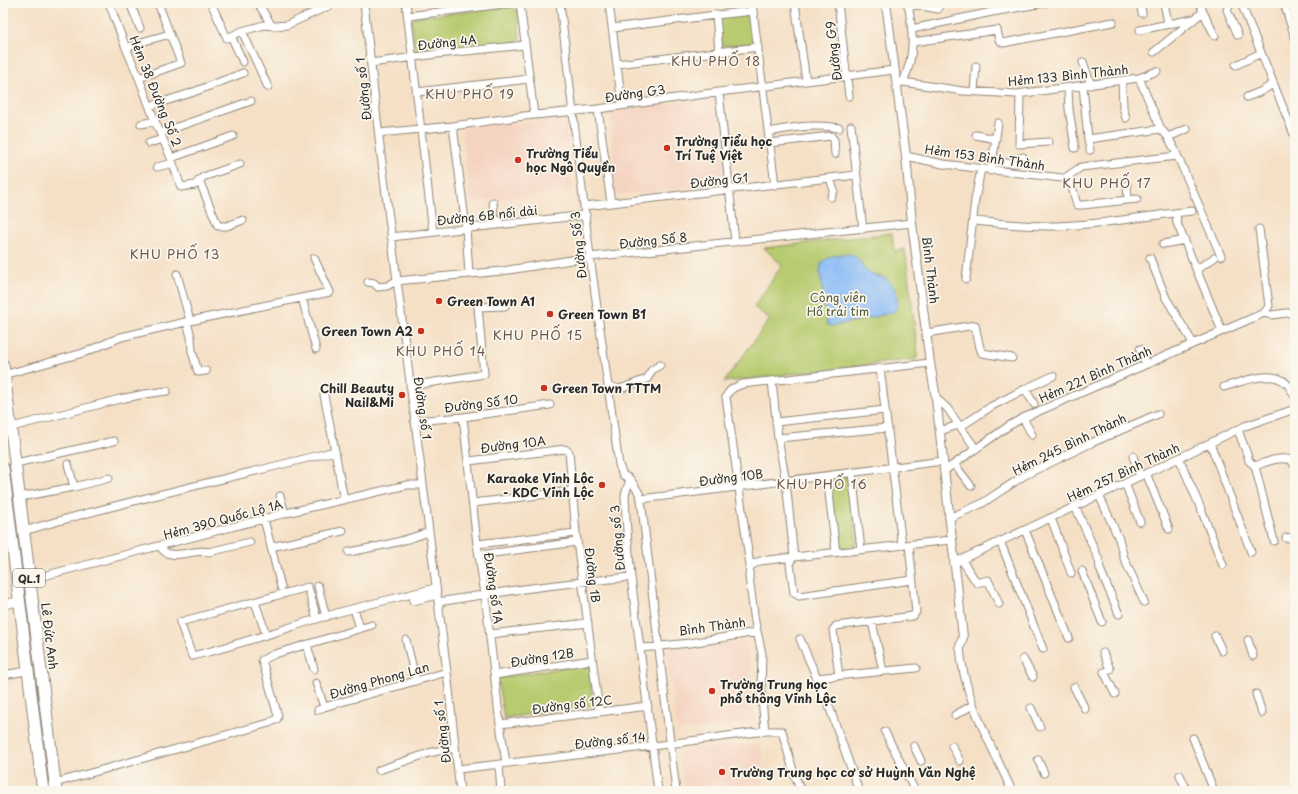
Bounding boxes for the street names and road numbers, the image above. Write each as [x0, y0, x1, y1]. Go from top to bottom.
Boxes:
street label: Đường G9 [820, 20, 846, 82]
street label: Đường 4A [417, 30, 478, 54]
street label: Hẻm 38 Đường Số 2 [126, 33, 186, 149]
street label: Đường số 1 [351, 57, 375, 121]
street label: Hẻm 133 Bình Thành [1007, 60, 1129, 90]
street label: Đường G3 [604, 80, 667, 106]
street label: Hẻm 153 Bình Thành [924, 140, 1046, 174]
street label: Đường G1 [689, 168, 749, 192]
street label: Đường 6B nối dài [436, 201, 538, 229]
street label: Đường Số 3 [566, 210, 590, 280]
street label: Đường Số 8 [618, 227, 688, 253]
street label: Bình Thành [918, 235, 944, 305]
street label: Hẻm 221 Bình Thành [1036, 341, 1154, 407]
street label: Đường số 1 [410, 375, 436, 441]
street label: Đường Số 10 [443, 390, 519, 416]
street label: Hẻm 245 Bình Thành [1009, 409, 1129, 479]
street label: Đường 10A [479, 431, 547, 457]
street label: Hẻm 257 Bình Thành [1064, 438, 1182, 506]
street label: Đường 10B [698, 464, 764, 490]
street label: Hẻm 390 Quốc Lộ 1A [161, 494, 285, 544]
street label: Đường số 3 [605, 504, 629, 572]
street label: Đường 1B [581, 546, 605, 604]
street label: Đường số 1A [480, 551, 508, 625]
road number: QL.1 [13, 569, 45, 587]
street label: Lê Đức Anh [37, 602, 63, 670]
street label: Bình Thành [677, 612, 747, 640]
street label: Đường 12B [509, 643, 575, 671]
street label: Đường Phong Lan [327, 657, 431, 703]
street label: Đường số 12C [531, 690, 613, 718]
street label: Đường số 1 [429, 699, 455, 765]
street label: Đường số 14 [574, 727, 647, 753]

